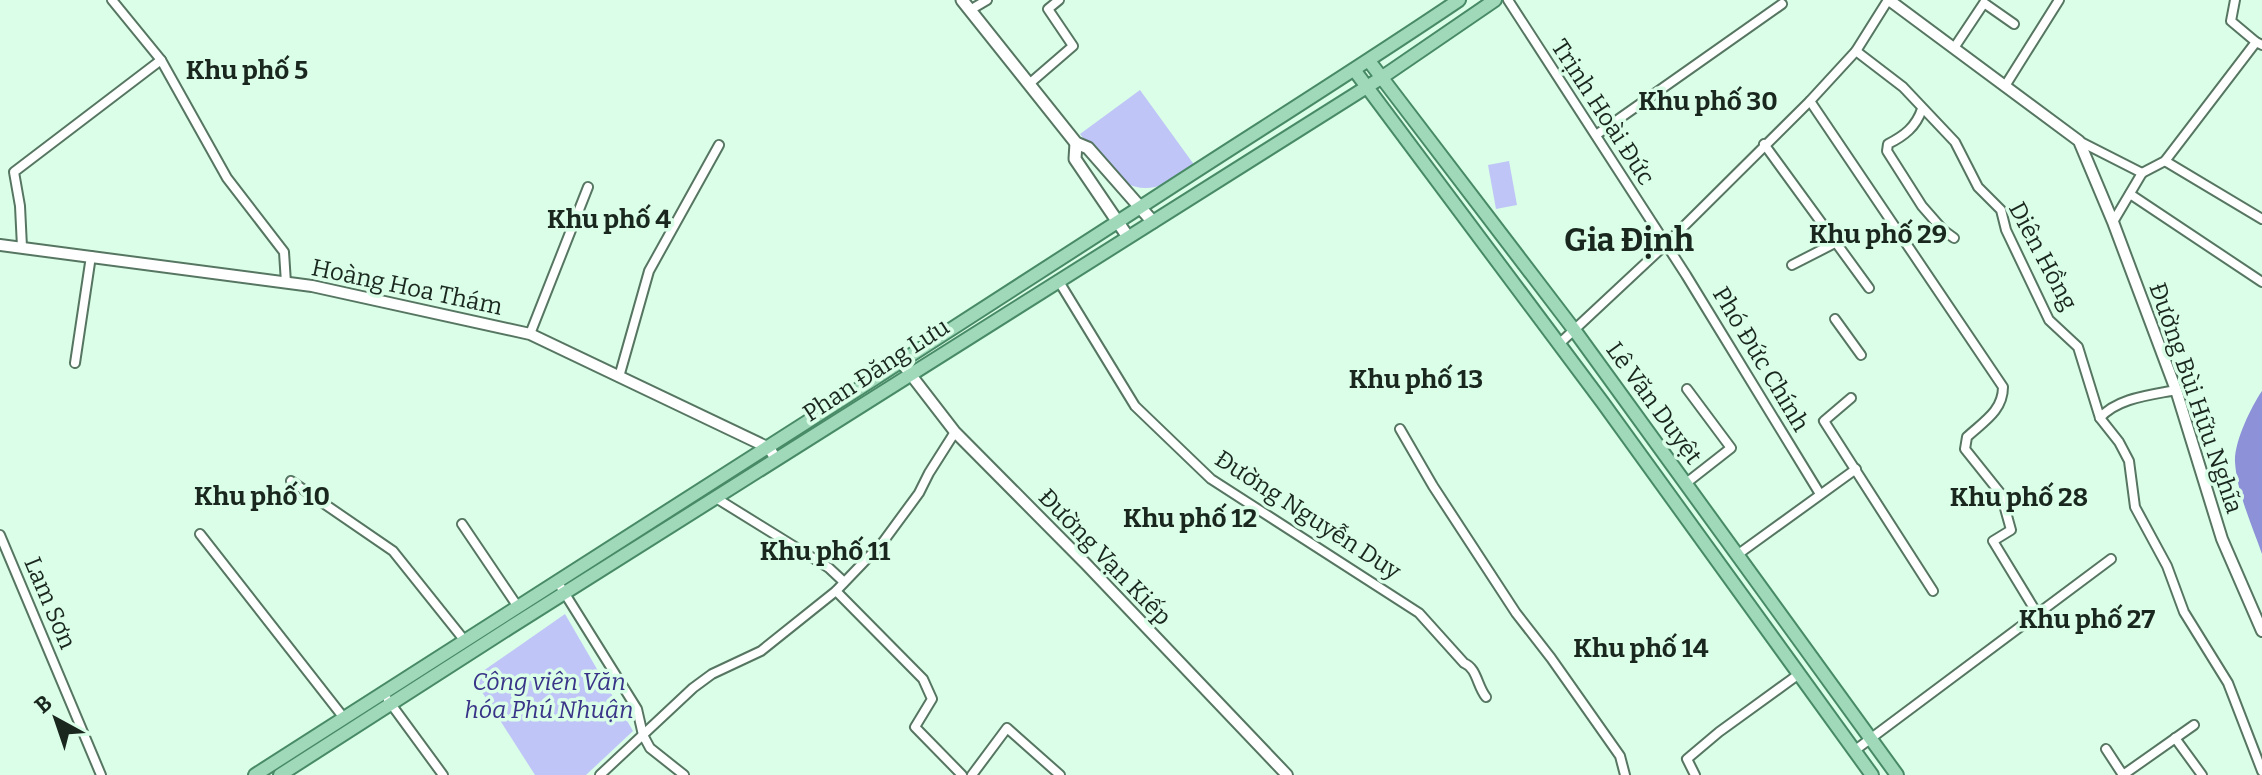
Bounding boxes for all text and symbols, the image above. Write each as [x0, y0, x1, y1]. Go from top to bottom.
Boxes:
street label: Trịnh Hoài Đức [1546, 34, 1660, 190]
district label: Khu phố 5 [186, 55, 308, 86]
district label: Khu phố 30 [1638, 86, 1778, 117]
street label: Diên Hồng [2003, 197, 2083, 315]
district label: Khu phố 4 [547, 204, 671, 235]
district label: Khu phố 29 [1809, 219, 1947, 250]
district label: Gia Định [1564, 221, 1694, 259]
street label: Hoàng Hoa Thám [309, 253, 505, 321]
street label: Đường Bùi Hữu Nghĩa [2143, 279, 2249, 517]
street label: Phó Đức Chính [1707, 282, 1815, 436]
street label: Phan Đăng Lưu [798, 312, 954, 428]
street label: Lê Văn Duyệt [1600, 336, 1708, 470]
district label: Khu phố 13 [1349, 364, 1483, 395]
street label: Đường Nguyễn Duy [1210, 445, 1406, 586]
district label: Khu phố 10 [194, 481, 330, 512]
district label: Khu phố 28 [1950, 482, 2088, 513]
street label: Đường Vạn Kiếp [1033, 483, 1177, 631]
district label: Khu phố 12 [1123, 503, 1257, 534]
district label: Khu phố 11 [760, 536, 891, 567]
street label: Lam Sơn [18, 553, 82, 653]
district label: Khu phố 27 [2019, 604, 2155, 635]
district label: Khu phố 14 [1573, 633, 1709, 664]
park label: Công viên Văn hóa Phú Nhuận [464, 668, 634, 724]
north arrow [16, 679, 96, 759]
text: B [29, 689, 58, 719]

